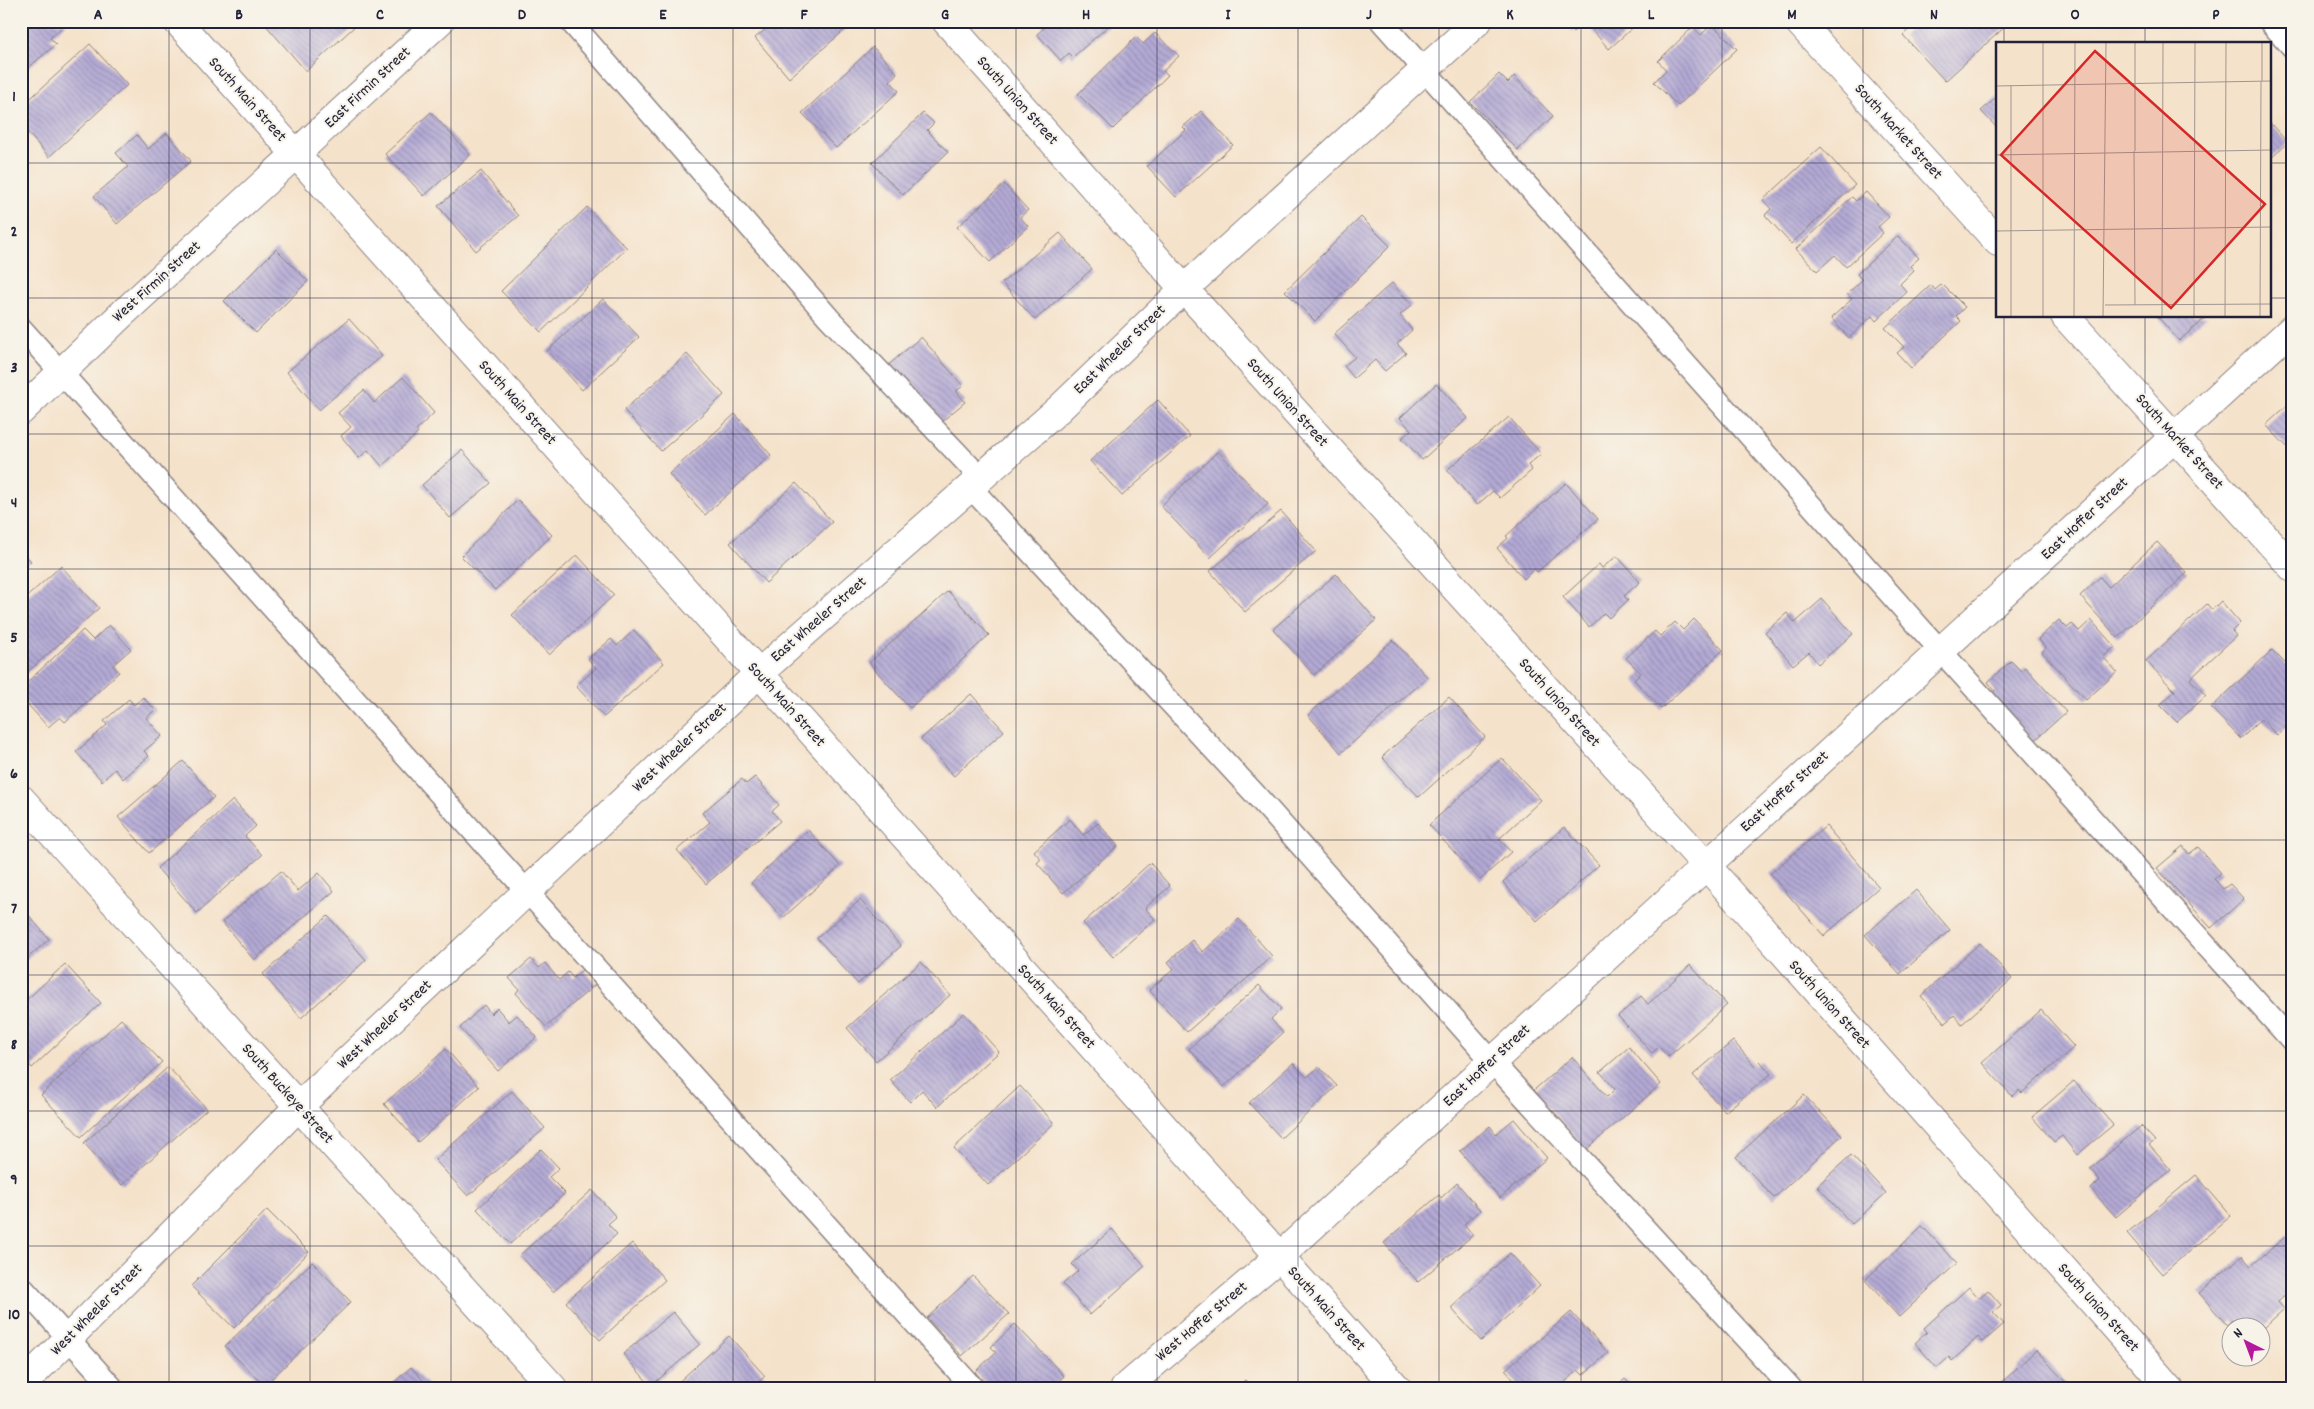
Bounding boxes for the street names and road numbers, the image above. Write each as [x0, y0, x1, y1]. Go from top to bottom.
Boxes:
street label: East Firmin Street [320, 42, 416, 134]
street label: South Union Street [971, 51, 1063, 151]
street label: South Main Street [202, 52, 292, 148]
street label: South Market Street [1848, 79, 1948, 185]
street label: West Firmin Street [108, 236, 207, 328]
street label: East Wheeler Street [1068, 300, 1172, 400]
street label: South Union Street [1241, 353, 1333, 453]
street label: South Main Street [472, 355, 562, 451]
street label: South Market Street [2129, 389, 2229, 495]
street label: East Hoffer Street [2036, 472, 2134, 566]
street label: East Wheeler Street [766, 572, 872, 668]
street label: South Union Street [1513, 653, 1605, 753]
street label: South Main Street [741, 657, 831, 753]
street label: West Wheeler Street [627, 698, 733, 798]
street label: East Hoffer Street [1735, 746, 1835, 838]
street label: South Union Street [1783, 955, 1875, 1055]
street label: South Main Street [1011, 959, 1101, 1055]
street label: West Wheeler Street [332, 975, 438, 1075]
street label: East Hoffer Street [1438, 1019, 1536, 1113]
street label: South Buckeye Street [235, 1039, 339, 1150]
street label: South Union Street [2052, 1258, 2144, 1358]
street label: West Wheeler Street [46, 1259, 148, 1361]
street label: South Main Street [1281, 1261, 1371, 1357]
street label: West Hoffer Street [1151, 1276, 1253, 1368]

